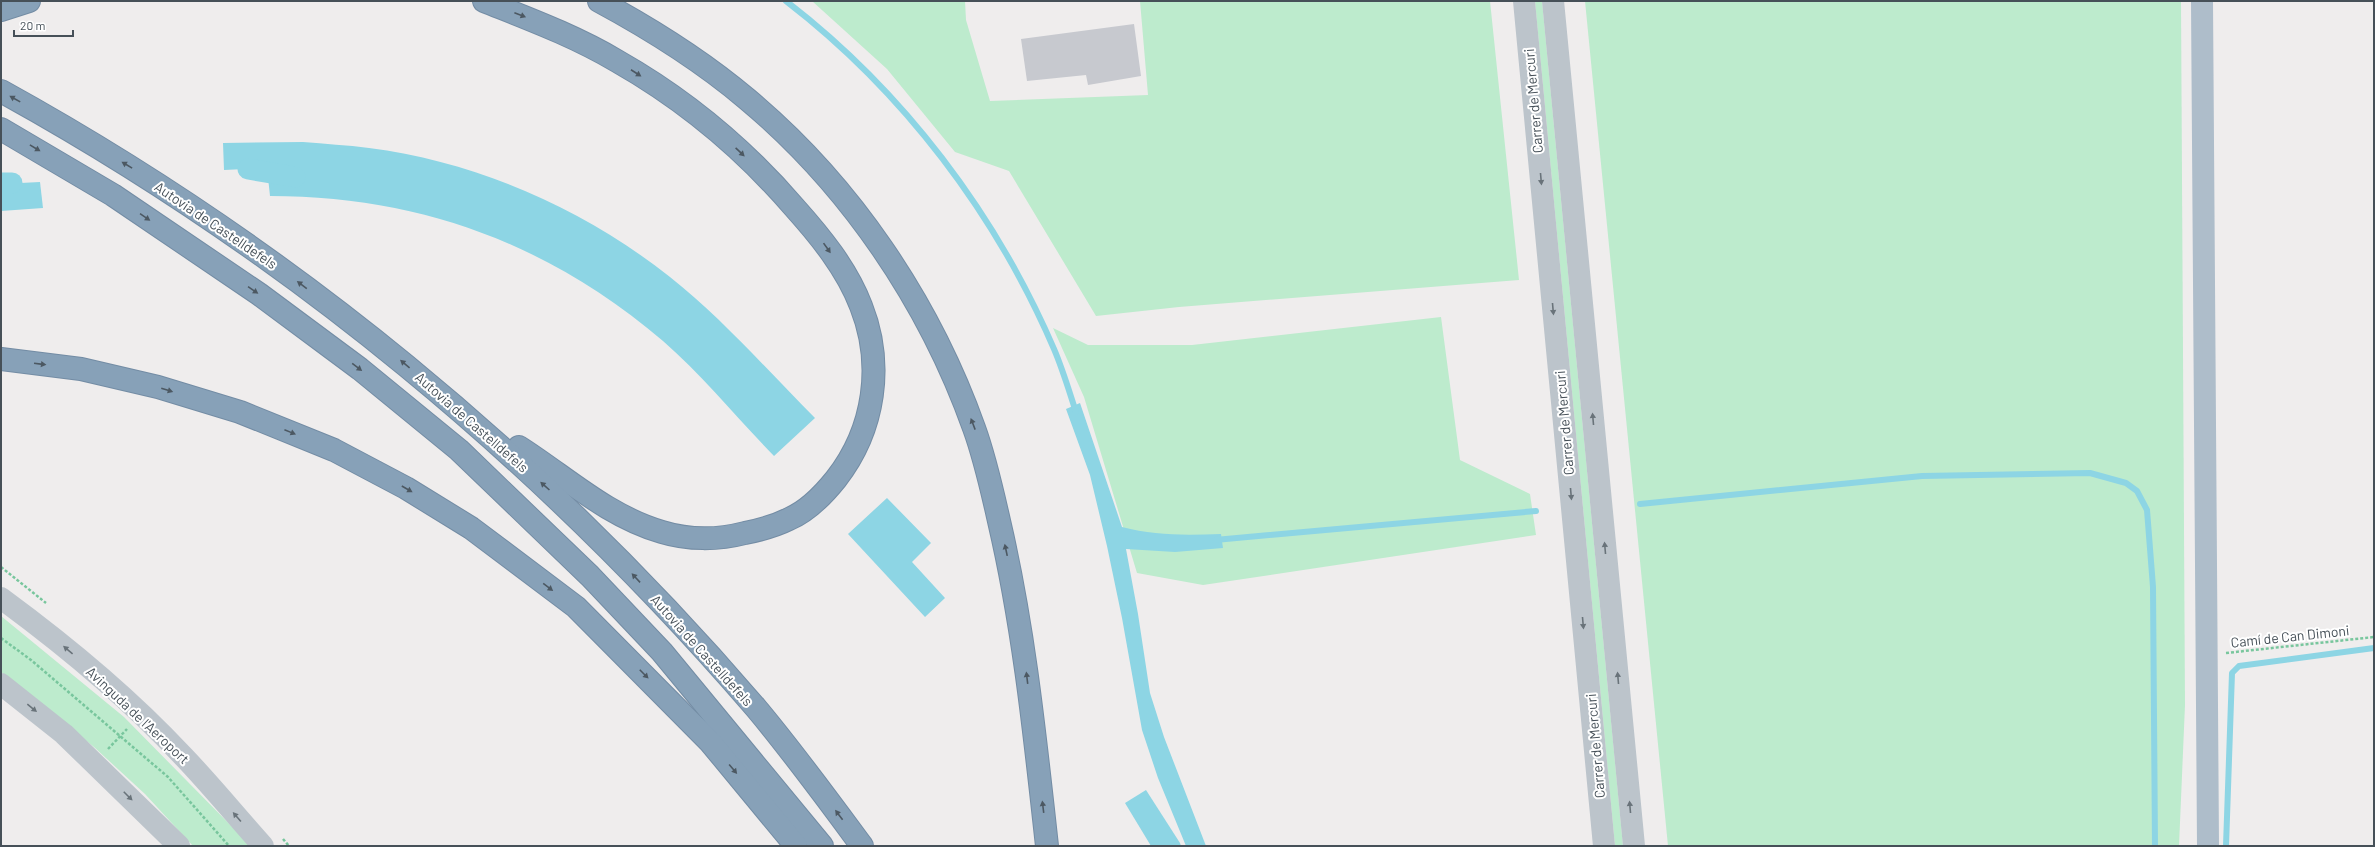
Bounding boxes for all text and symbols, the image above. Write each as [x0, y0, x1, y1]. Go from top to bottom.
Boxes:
scale bar [14, 12, 73, 38]
one-way arrow [515, 13, 527, 19]
text: 20 m [20, 18, 46, 32]
street label: Carrer de Mercuri [1520, 48, 1546, 154]
one-way arrow [631, 69, 642, 77]
one-way arrow [9, 95, 21, 102]
one-way arrow [29, 144, 41, 151]
one-way arrow [735, 147, 744, 156]
one-way arrow [122, 161, 132, 169]
one-way arrow [1537, 173, 1544, 185]
street label: Autovia de Castelldefels [151, 178, 281, 272]
one-way arrow [140, 213, 150, 221]
one-way arrow [823, 242, 831, 253]
one-way arrow [297, 281, 308, 289]
one-way arrow [248, 286, 258, 294]
one-way arrow [1550, 303, 1557, 315]
one-way arrow [400, 360, 411, 369]
one-way arrow [34, 361, 46, 367]
one-way arrow [352, 363, 363, 371]
street label: Autovia de Castelldefels [412, 368, 532, 476]
street label: Carrer de Mercuri [1551, 370, 1577, 476]
one-way arrow [161, 387, 173, 393]
one-way arrow [1590, 413, 1596, 425]
one-way arrow [969, 418, 975, 430]
one-way arrow [284, 430, 296, 436]
one-way arrow [540, 481, 550, 490]
one-way arrow [401, 485, 413, 492]
one-way arrow [1568, 488, 1574, 500]
one-way arrow [1602, 542, 1609, 554]
one-way arrow [1002, 544, 1008, 556]
one-way arrow [632, 573, 641, 583]
one-way arrow [543, 582, 554, 591]
street label: Autovia de Castelldefels [647, 591, 757, 709]
one-way arrow [1580, 617, 1587, 629]
street label: Camí de Can Dimoni [2230, 621, 2350, 651]
one-way arrow [63, 646, 73, 655]
street label: Avinguda de l'Aeroport [83, 663, 193, 767]
one-way arrow [639, 669, 649, 679]
one-way arrow [1024, 672, 1030, 684]
one-way arrow [1614, 672, 1621, 684]
street label: Carrer de Mercuri [1582, 693, 1608, 799]
one-way arrow [26, 704, 37, 713]
one-way arrow [728, 764, 737, 775]
one-way arrow [123, 791, 133, 801]
one-way arrow [1040, 801, 1046, 813]
one-way arrow [1627, 801, 1633, 813]
one-way arrow [835, 809, 843, 820]
one-way arrow [233, 812, 242, 821]

